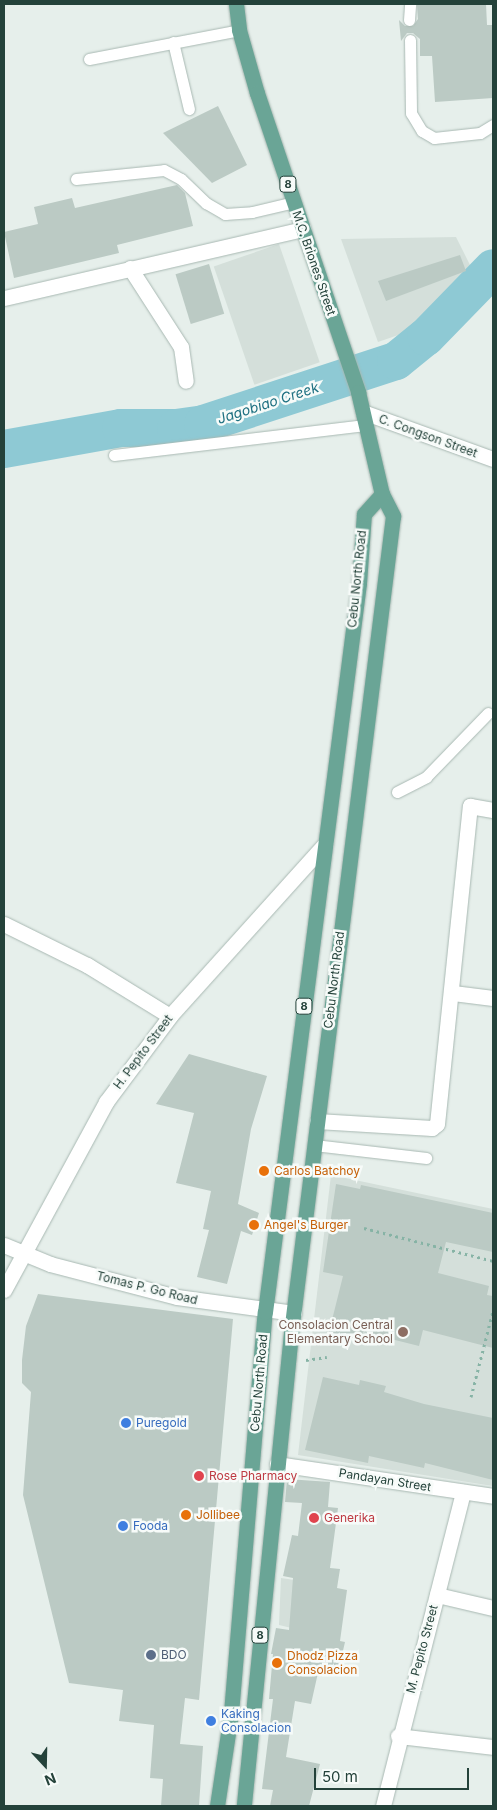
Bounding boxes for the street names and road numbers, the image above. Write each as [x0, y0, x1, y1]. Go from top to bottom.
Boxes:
road number: 8 [279, 175, 297, 192]
street label: M.C. Briones Street [289, 209, 339, 317]
street label: C. Congson Street [377, 411, 479, 461]
street label: Cebu North Road [345, 530, 369, 628]
street label: Cebu North Road [321, 931, 347, 1029]
road number: 8 [295, 998, 313, 1014]
street label: H. Pepito Street [111, 1012, 175, 1092]
street label: Tomas P. Go Road [95, 1268, 199, 1308]
street label: Cebu North Road [248, 1334, 270, 1432]
street label: Pandayan Street [338, 1466, 432, 1494]
street label: M. Pepito Street [403, 1603, 441, 1695]
road number: 8 [251, 1626, 269, 1644]

